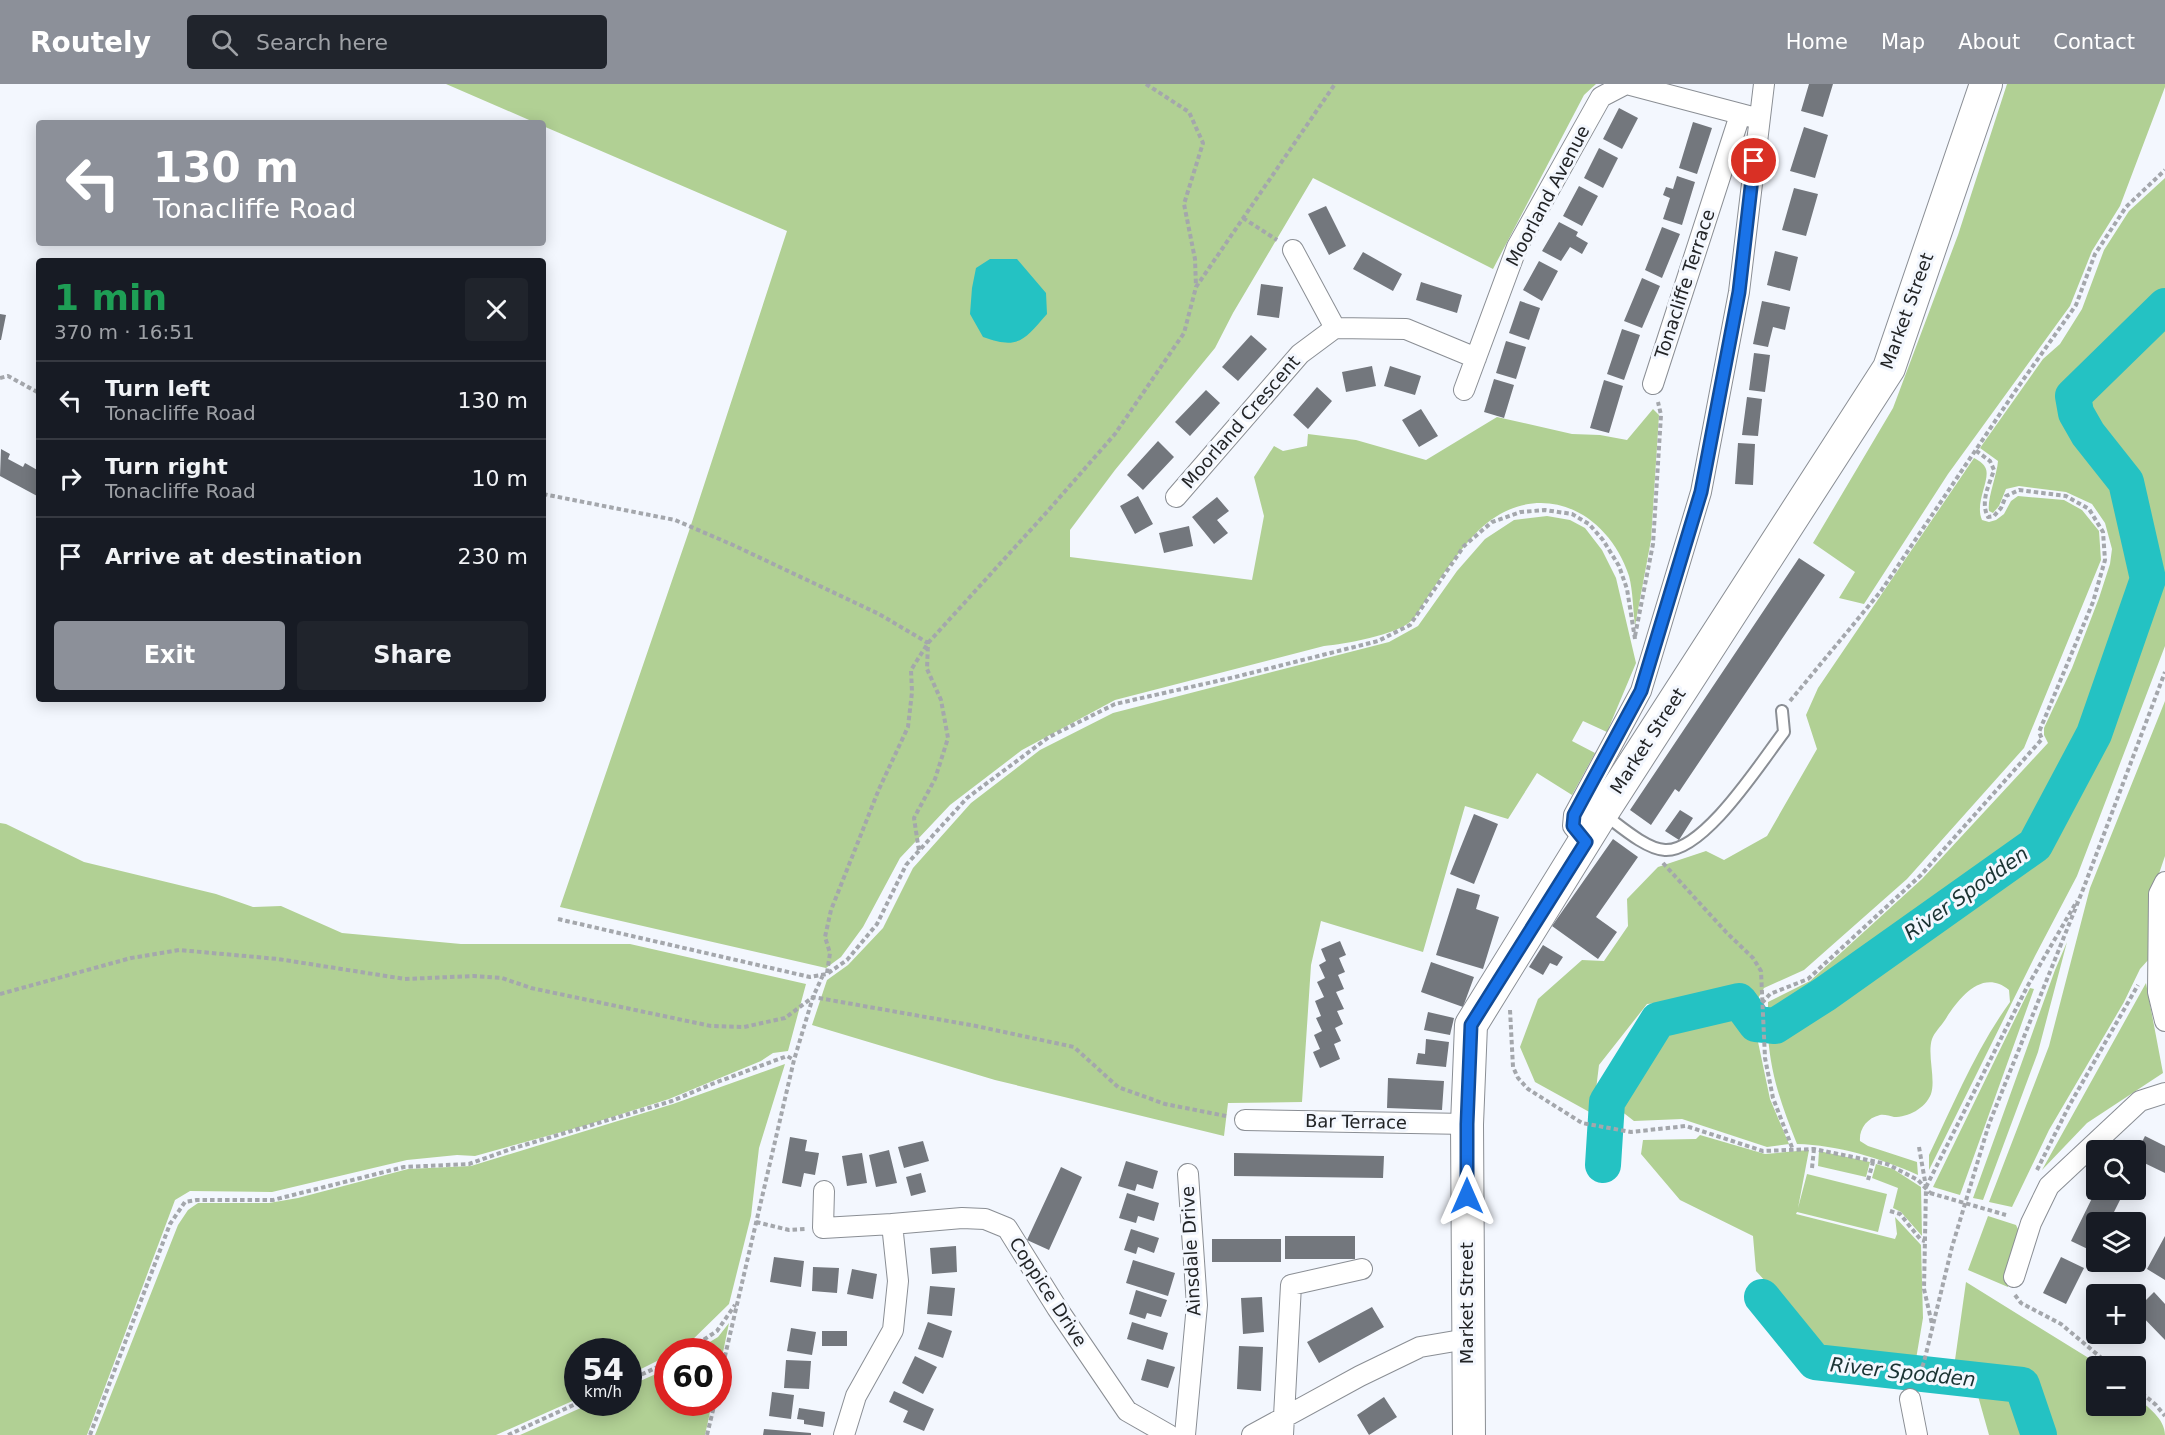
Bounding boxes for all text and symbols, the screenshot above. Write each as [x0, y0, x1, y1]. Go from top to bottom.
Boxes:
search box [187, 15, 607, 69]
text: Routely [30, 26, 151, 59]
icon: search [208, 26, 241, 59]
text: Search here [256, 30, 388, 55]
text: Home [1786, 30, 1848, 54]
text: Map [1881, 30, 1925, 54]
text: About [1958, 30, 2020, 54]
text: Contact [2053, 30, 2135, 54]
street label: Moorland Avenue [1502, 122, 1594, 270]
pin [1728, 135, 1779, 186]
text: 130 m [153, 143, 299, 192]
icon: left [54, 144, 132, 222]
icon: arrive [1737, 144, 1770, 177]
text: Tonacliffe Road [153, 193, 356, 224]
street label: Tonacliffe Terrace [1650, 206, 1719, 362]
street label: Market Street [1876, 250, 1937, 372]
text: 1 min [54, 277, 167, 318]
button: close [465, 278, 528, 341]
text: 370 m · 16:51 [54, 320, 195, 344]
street label: Moorland Crescent [1177, 351, 1304, 492]
text: Turn left [105, 376, 210, 401]
icon: left [54, 384, 87, 417]
text: 130 m [458, 388, 528, 413]
text: Tonacliffe Road [105, 401, 256, 425]
text: Turn right [105, 454, 228, 479]
icon: right [54, 462, 87, 495]
text: 10 m [472, 466, 528, 491]
text: Tonacliffe Road [105, 479, 256, 503]
icon: arrive [54, 540, 87, 573]
text: Arrive at destination [105, 544, 362, 569]
text: 230 m [458, 544, 528, 569]
button: Exit [54, 621, 285, 690]
button: Share [297, 621, 528, 690]
street label: Market Street [1605, 684, 1690, 798]
water label: River Spodden [1899, 841, 2033, 945]
street label: Bar Terrace [1305, 1110, 1407, 1133]
map controls [2086, 1140, 2146, 1416]
button: search [2086, 1140, 2146, 1200]
position arrow [1435, 1164, 1499, 1228]
street label: Ainsdale Drive [1177, 1185, 1204, 1317]
button: layers [2086, 1212, 2146, 1272]
street label: Coppice Drive [1005, 1233, 1092, 1350]
street label: Market Street [1456, 1242, 1477, 1364]
button: + [2086, 1284, 2146, 1344]
speed limit sign: 60 [654, 1338, 732, 1416]
text: 54 [582, 1352, 624, 1387]
water label: River Spodden [1829, 1352, 1977, 1392]
button: − [2086, 1356, 2146, 1416]
text: km/h [584, 1383, 622, 1401]

